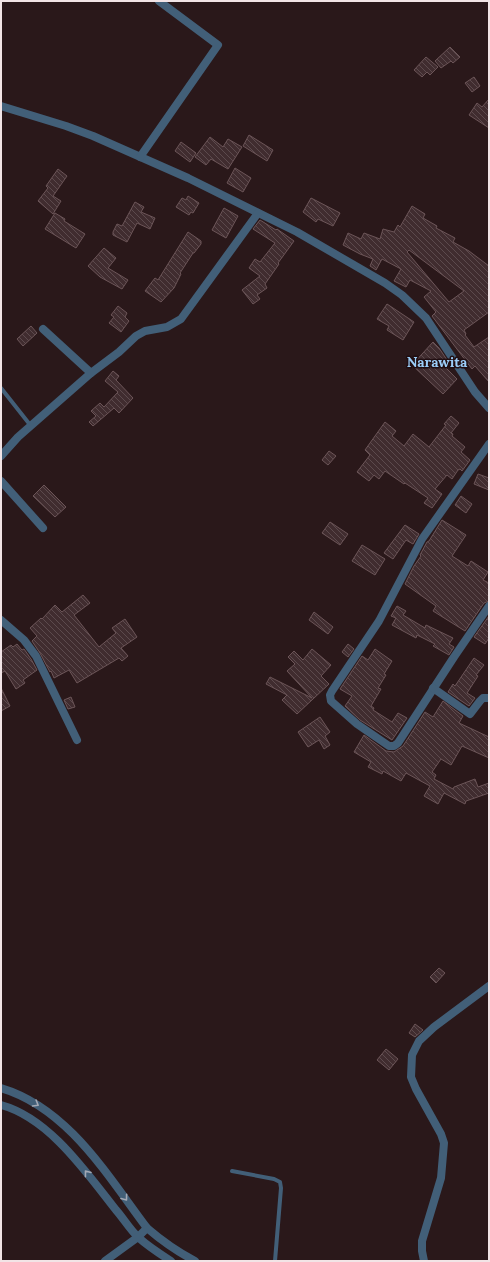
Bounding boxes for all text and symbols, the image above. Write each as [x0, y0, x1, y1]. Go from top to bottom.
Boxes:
district label: Narawita [407, 353, 468, 371]
one-way arrow [32, 1099, 39, 1106]
one-way arrow [85, 1171, 92, 1178]
one-way arrow [120, 1194, 127, 1201]

